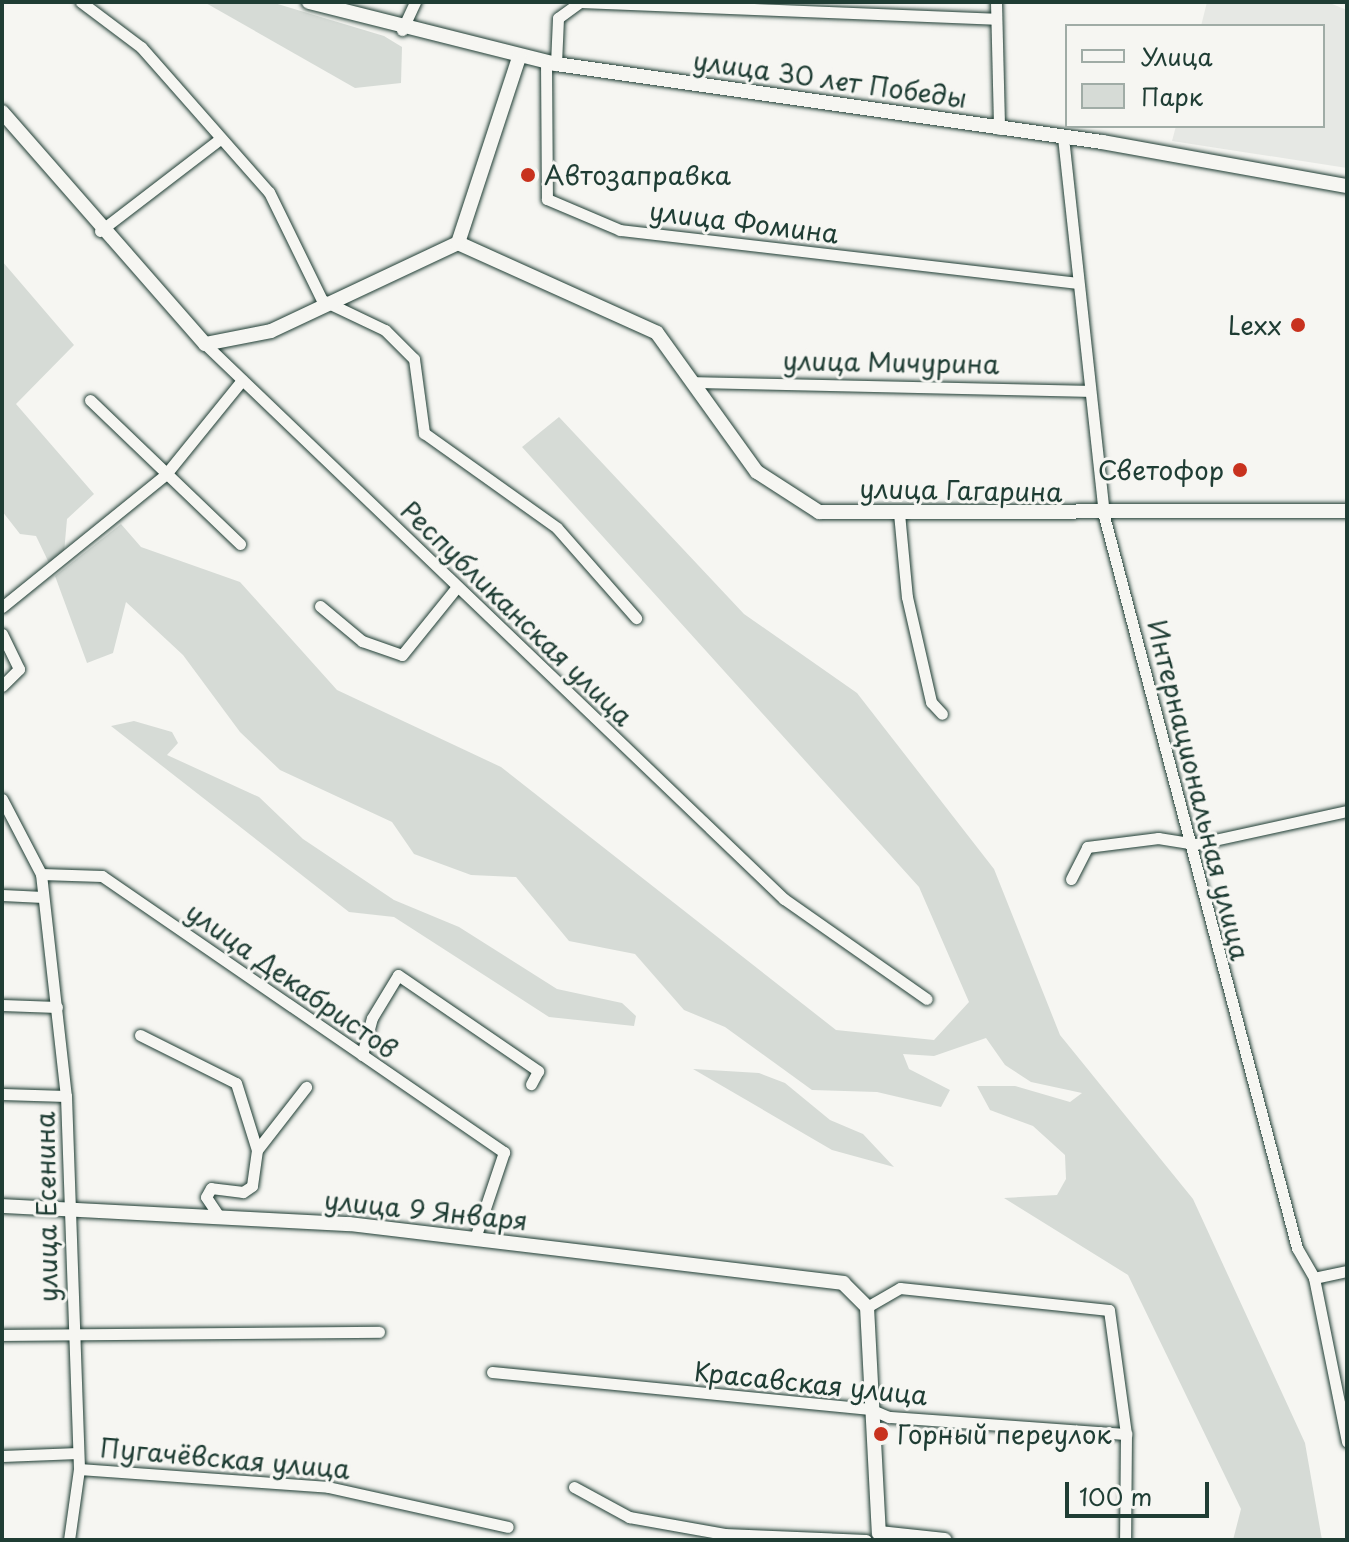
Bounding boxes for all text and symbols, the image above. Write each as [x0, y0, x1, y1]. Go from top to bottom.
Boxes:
legend [1065, 24, 1325, 128]
text: Улица [1141, 38, 1213, 74]
street label: улица 30 лет Победы [690, 44, 970, 114]
text: Парк [1141, 78, 1203, 114]
place label: Автозаправка [544, 159, 731, 191]
marker: Автозаправка [519, 166, 537, 184]
street label: улица Фомина [647, 195, 841, 249]
place label: Lexx [1228, 309, 1282, 341]
marker: Lexx [1289, 316, 1307, 334]
street label: улица Мичурина [782, 344, 1000, 380]
place label: Светофор [1098, 454, 1224, 486]
marker: Светофор [1231, 461, 1249, 479]
street label: улица Гагарина [859, 473, 1063, 507]
street label: Республиканская улица [394, 494, 640, 732]
street label: Интернациональная улица [1141, 616, 1257, 964]
street label: улица Декабристов [180, 895, 404, 1065]
street label: улица Есенина [29, 1111, 63, 1303]
street label: улица 9 Января [322, 1184, 530, 1236]
street label: Красавская улица [692, 1355, 930, 1411]
place label: Горный переулок [897, 1418, 1113, 1450]
marker: Горный переулок [872, 1425, 890, 1443]
street label: Пугачёвская улица [98, 1431, 352, 1485]
scale bar [1069, 1466, 1213, 1516]
text: 100 m [1079, 1478, 1152, 1514]

